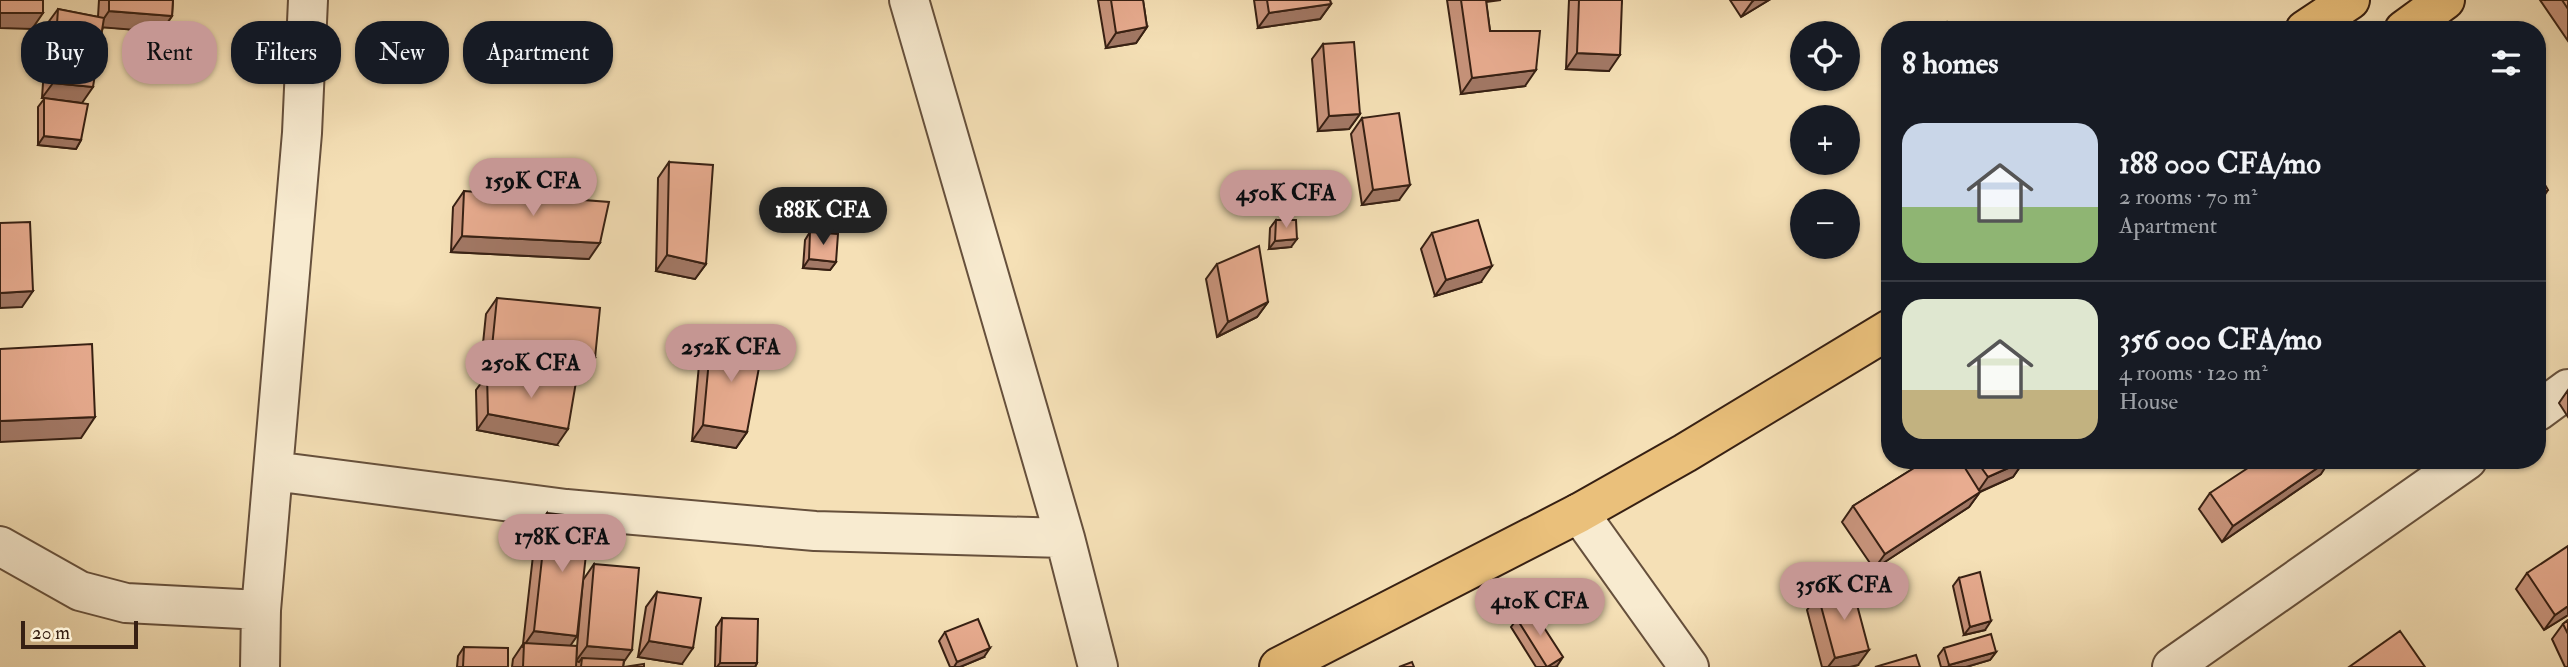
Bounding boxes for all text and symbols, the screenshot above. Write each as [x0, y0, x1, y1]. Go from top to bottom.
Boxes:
chip: Buy [21, 21, 108, 84]
chip: Rent [122, 21, 217, 84]
chip: Filters [231, 21, 341, 84]
chip: New [355, 21, 449, 84]
chip: Apartment [463, 21, 613, 84]
map controls [1790, 21, 1860, 259]
button: locate [1790, 21, 1860, 91]
icon: filters [2487, 44, 2525, 82]
text: 8 homes [1902, 45, 1999, 82]
button: + [1790, 105, 1860, 175]
text: 188 000 CFA/mo [2119, 145, 2321, 182]
icon: home [1958, 151, 2042, 235]
pin: 159K CFA [461, 158, 605, 218]
text: 159K CFA [485, 166, 581, 195]
pin: 450K CFA [1214, 170, 1358, 230]
text: 450K CFA [1236, 178, 1336, 207]
text: 2 rooms · 70 m² [2119, 182, 2258, 211]
pin: 188K CFA [751, 188, 895, 247]
button: − [1790, 189, 1860, 259]
text: 188K CFA [775, 195, 871, 224]
text: Apartment [2119, 211, 2217, 240]
text: 356 000 CFA/mo [2119, 321, 2322, 358]
pin: 252K CFA [659, 324, 803, 384]
icon: home [1958, 327, 2042, 411]
text: 252K CFA [681, 332, 781, 361]
pin: 250K CFA [459, 340, 603, 400]
text: 250K CFA [481, 348, 581, 377]
text: 4 rooms · 120 m² [2119, 358, 2268, 387]
text: House [2119, 387, 2178, 416]
pin: 178K CFA [490, 514, 634, 574]
text: 178K CFA [514, 522, 610, 551]
pin: 356K CFA [1772, 562, 1916, 622]
text: 356K CFA [1796, 570, 1892, 599]
pin: 410K CFA [1468, 578, 1612, 638]
text: 410K CFA [1491, 586, 1589, 615]
scale bar [21, 618, 138, 650]
text: 20 m [32, 621, 70, 645]

